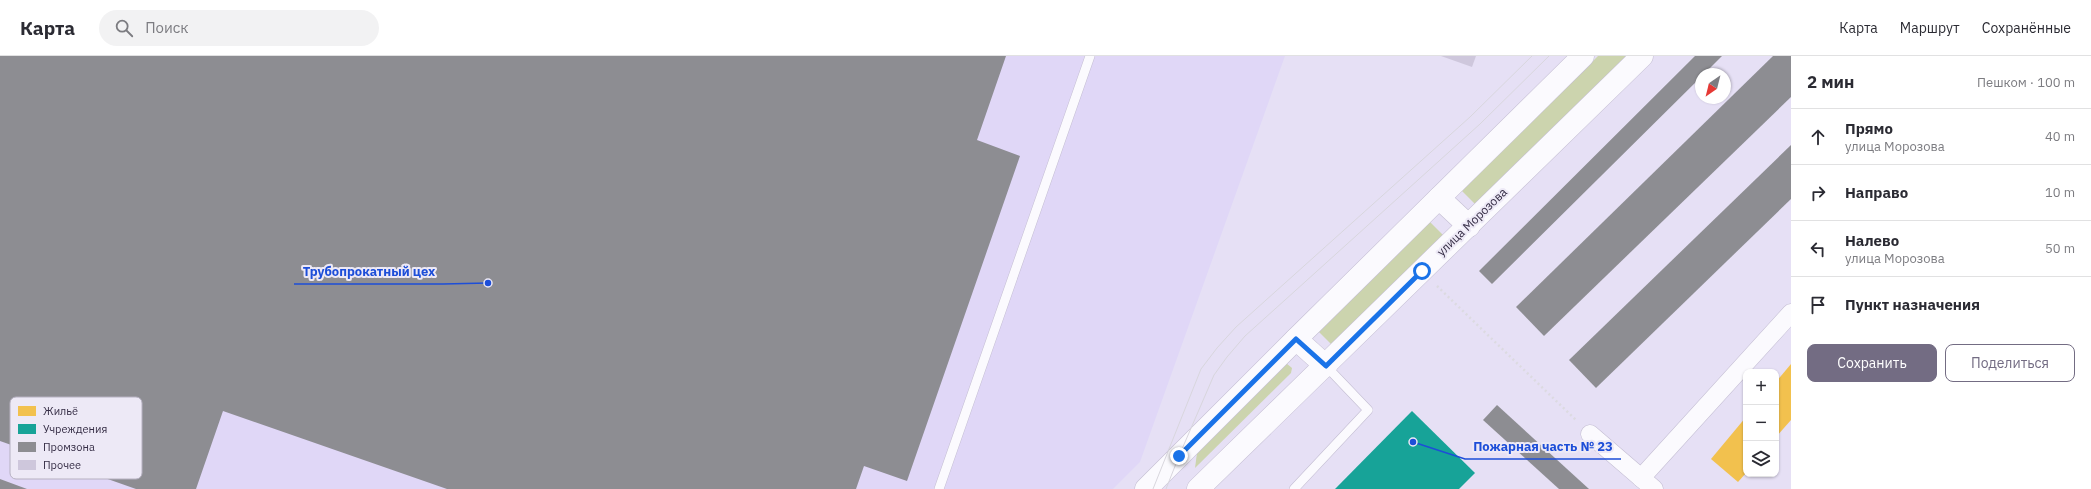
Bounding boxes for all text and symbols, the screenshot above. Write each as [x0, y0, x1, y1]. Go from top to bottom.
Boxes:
search box [99, 10, 379, 46]
text: Карта [20, 16, 75, 40]
icon: search [113, 17, 135, 39]
text: Поиск [145, 18, 189, 37]
text: Карта [1839, 19, 1878, 37]
text: Маршрут [1900, 19, 1960, 37]
text: Сохранённые [1982, 19, 2071, 37]
north arrow [1695, 68, 1731, 104]
text: 2 мин [1807, 71, 1854, 93]
text: Пешком · 100 m [1977, 74, 2075, 91]
text: Прямо [1845, 119, 1893, 138]
icon: ahead [1807, 126, 1829, 148]
text: 40 m [2045, 128, 2075, 145]
text: улица Морозова [1845, 138, 1945, 155]
icon: right [1807, 182, 1829, 204]
text: Направо [1845, 183, 1908, 202]
street label: улица Морозова [1433, 184, 1510, 259]
text: 10 m [2045, 184, 2075, 201]
text: Налево [1845, 231, 1899, 250]
icon: left [1807, 238, 1829, 260]
text: 50 m [2045, 240, 2075, 257]
text: улица Морозова [1845, 250, 1945, 267]
callout: Трубопрокатный цех [294, 259, 443, 284]
route start [1413, 262, 1431, 280]
text: Трубопрокатный цех [303, 263, 436, 280]
icon: arrive [1807, 294, 1829, 316]
text: Пункт назначения [1845, 295, 1980, 314]
button: Сохранить [1807, 344, 1937, 382]
button: Поделиться [1945, 344, 2075, 382]
map controls [1743, 369, 1779, 477]
button: + [1743, 369, 1779, 405]
legend [10, 397, 142, 479]
text: Жильё [43, 404, 78, 418]
button: − [1743, 405, 1779, 441]
text: Учреждения [43, 422, 107, 436]
callout: Пожарная часть № 23 [1465, 434, 1621, 459]
text: Пожарная часть № 23 [1473, 438, 1613, 455]
text: Промзона [43, 440, 95, 454]
button: layers [1743, 441, 1779, 477]
route end [1170, 447, 1188, 465]
text: Прочее [43, 458, 81, 472]

